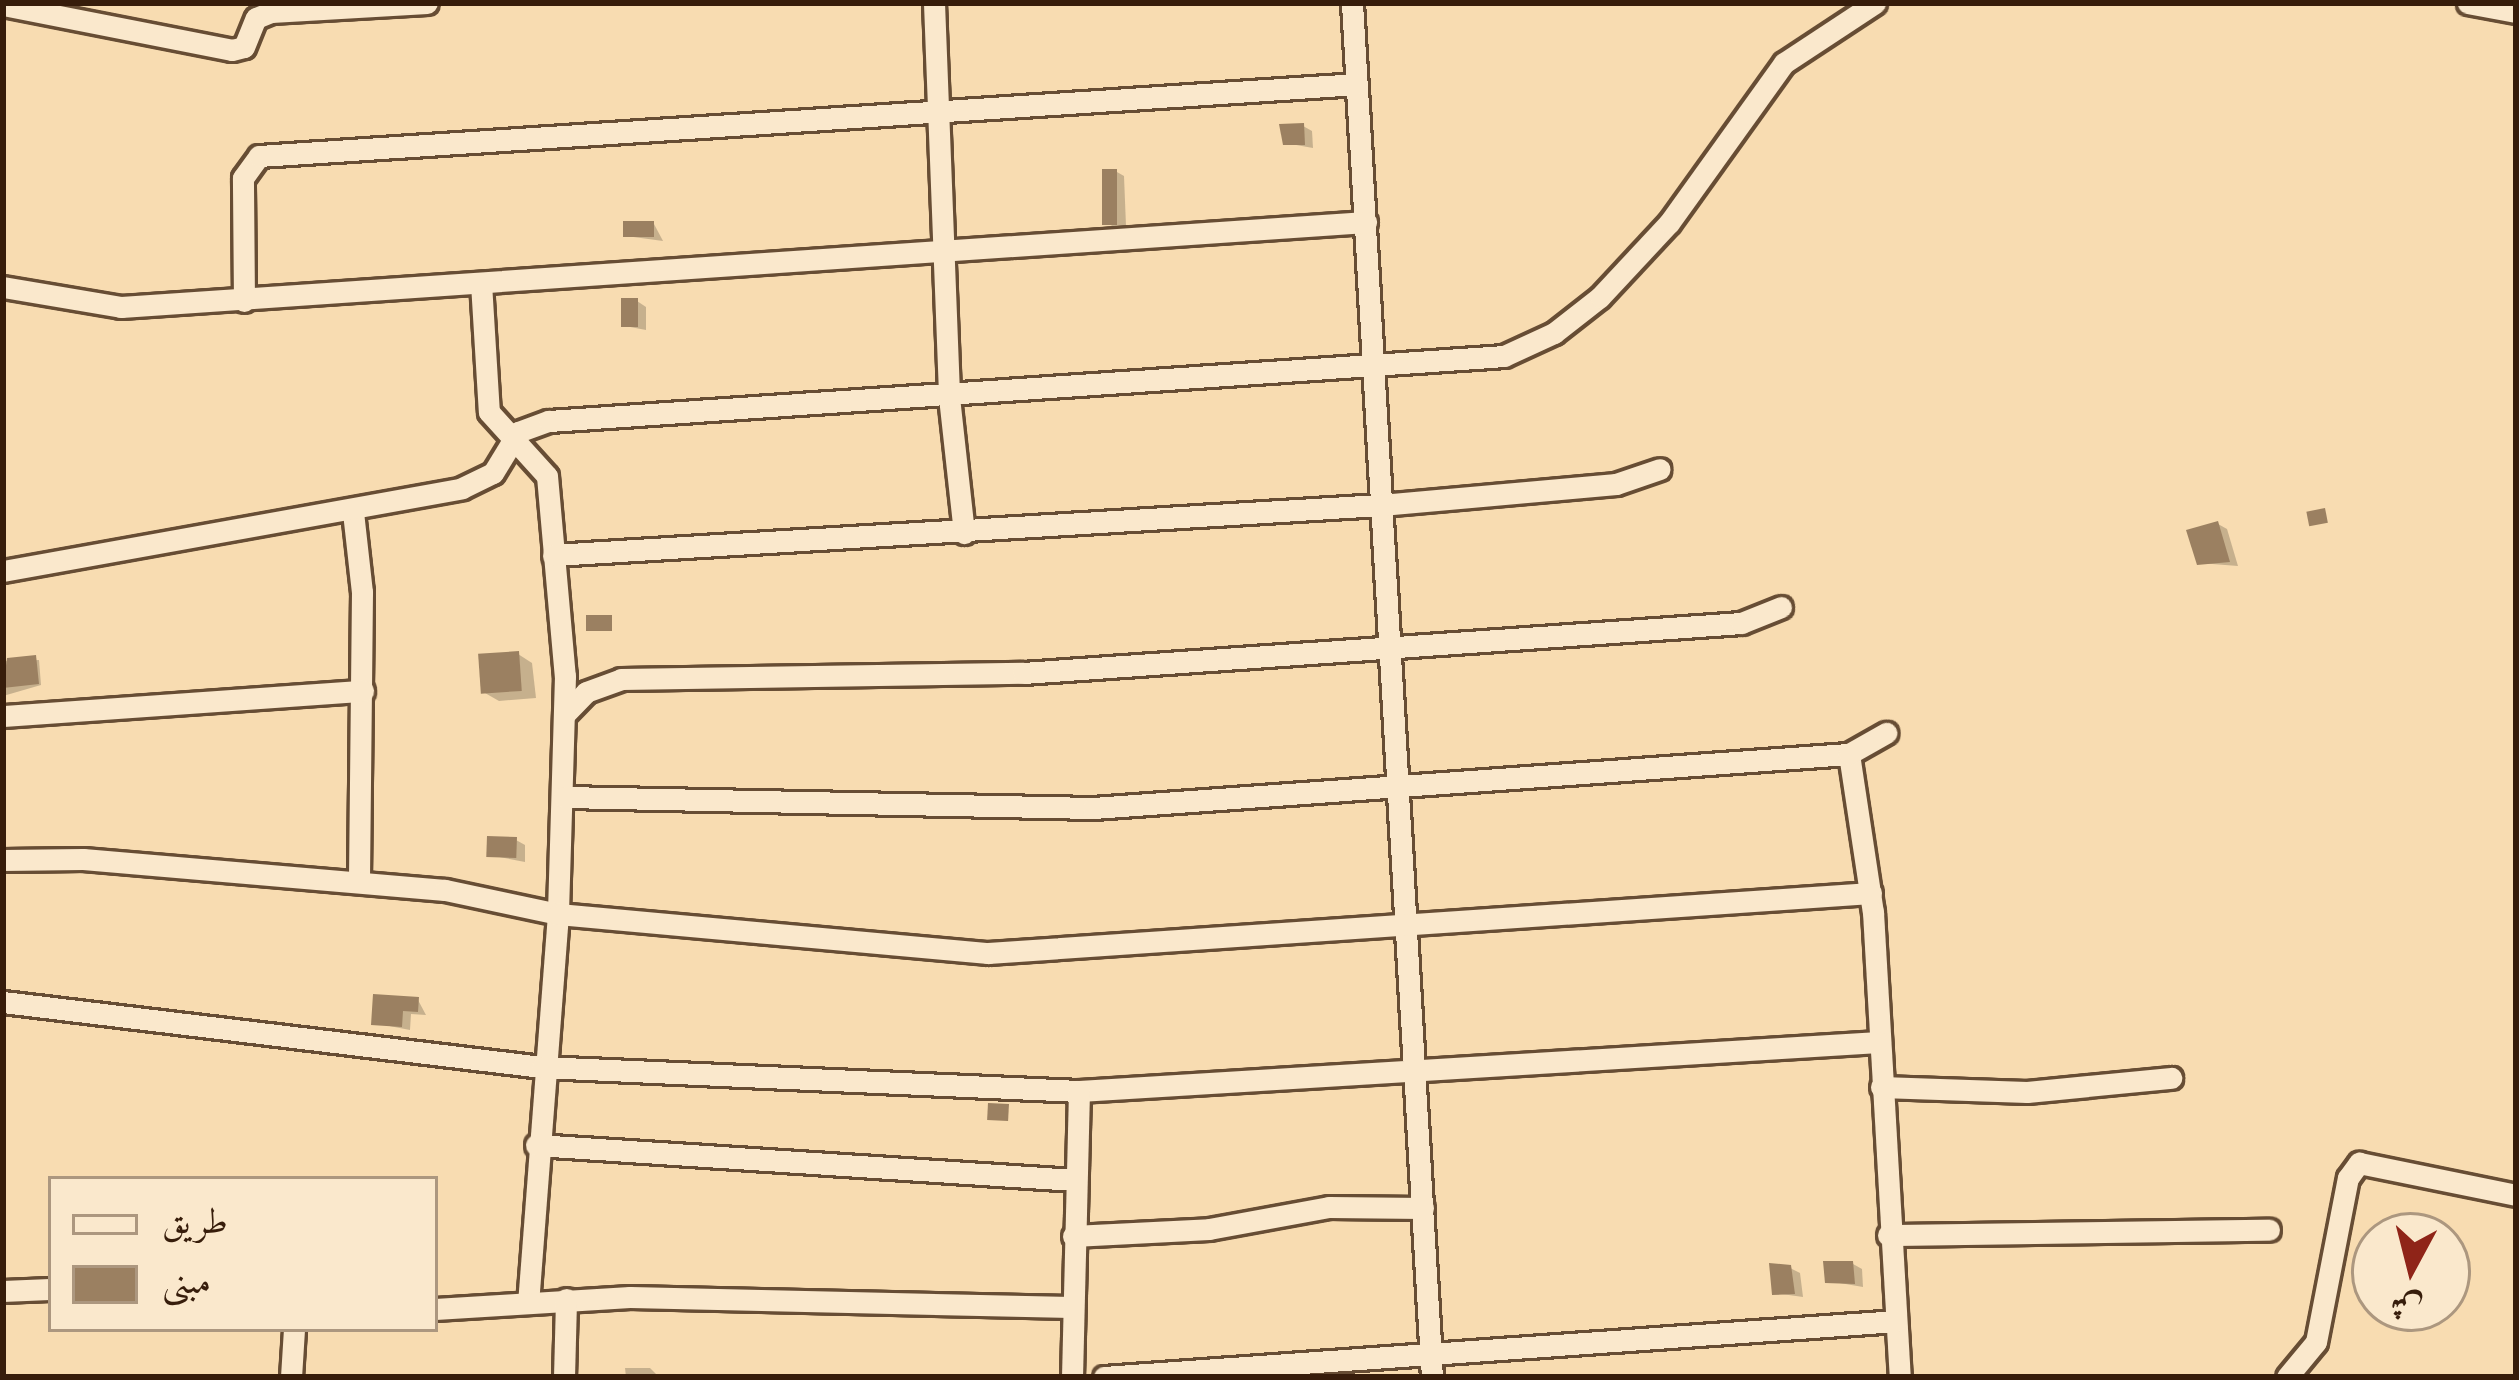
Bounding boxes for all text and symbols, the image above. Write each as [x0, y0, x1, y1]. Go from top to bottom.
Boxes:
legend [48, 1176, 438, 1332]
text: طريق [162, 1199, 228, 1249]
north arrow [2351, 1212, 2471, 1332]
text: مبنى [162, 1259, 211, 1309]
text: ش [2388, 1280, 2426, 1330]

